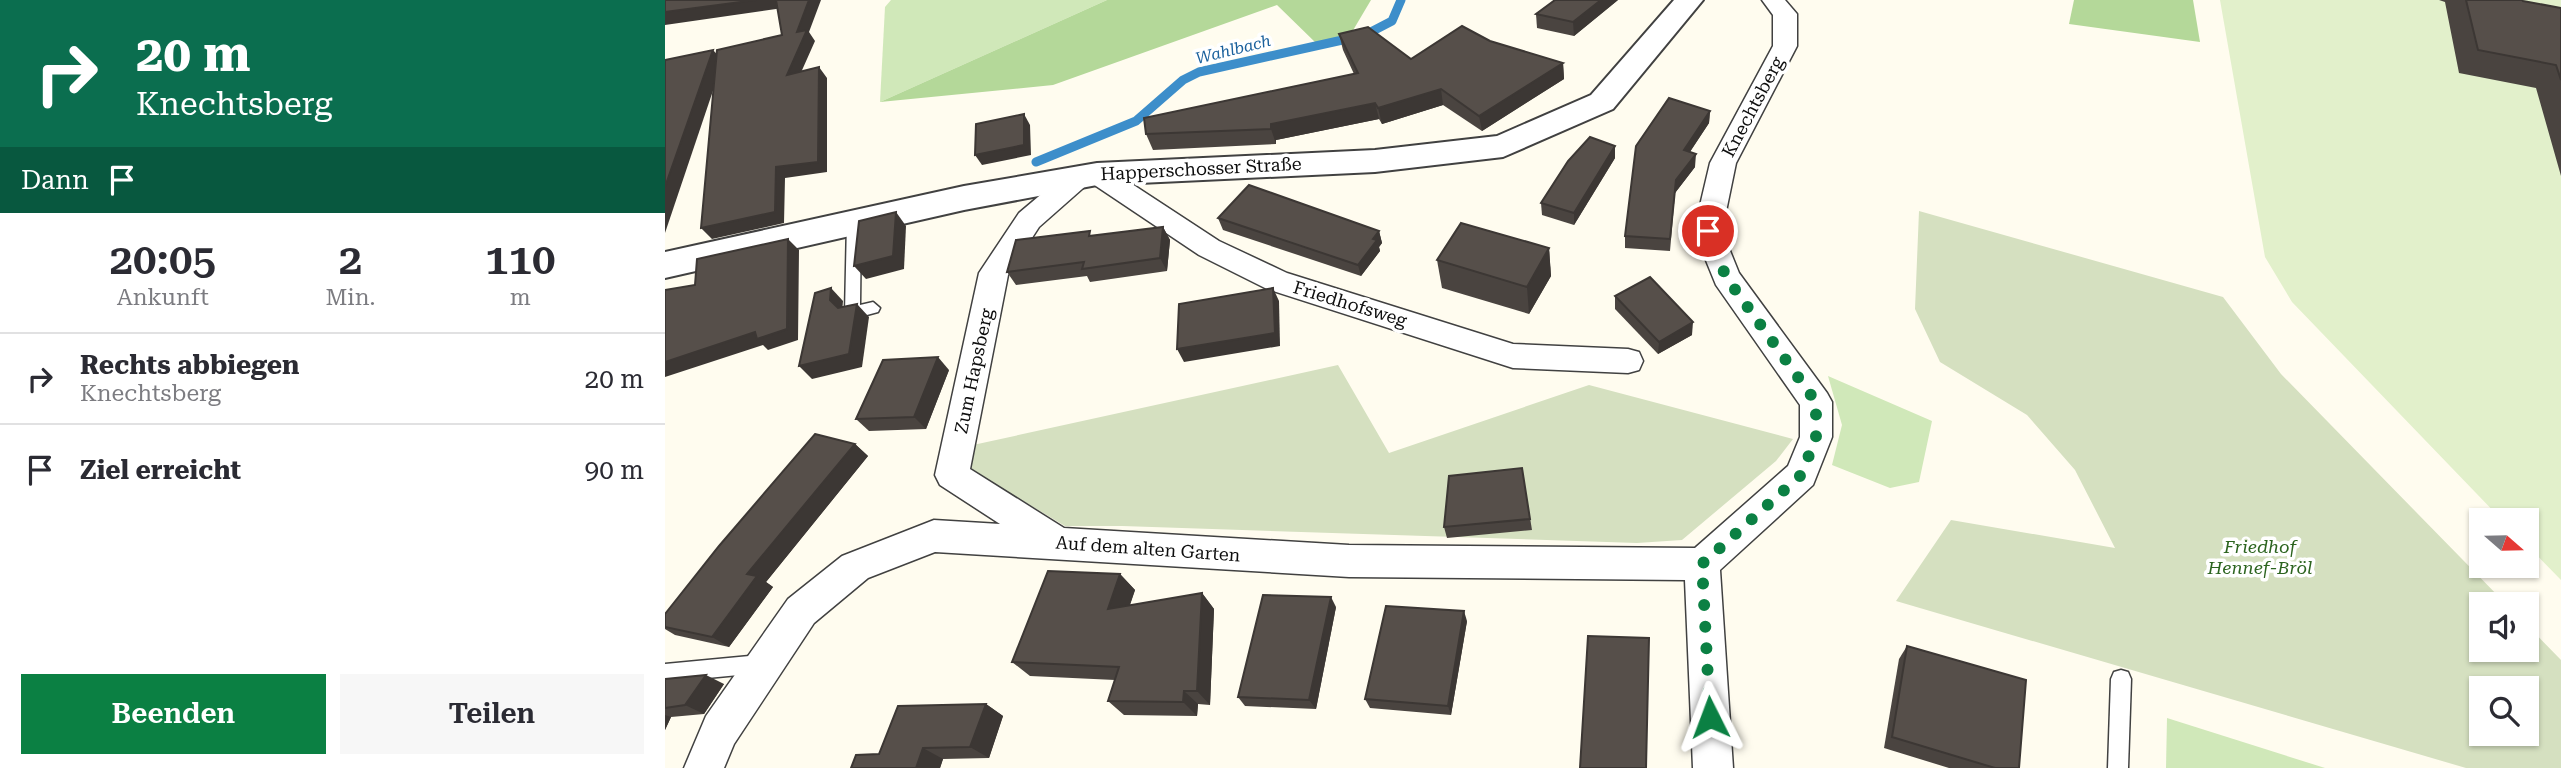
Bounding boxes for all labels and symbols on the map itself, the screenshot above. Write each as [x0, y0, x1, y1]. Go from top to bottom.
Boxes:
water label: Wahlbach [1194, 31, 1273, 68]
street label: Knechtsberg [1717, 52, 1788, 160]
street label: Happerschosser Straße [1100, 153, 1302, 184]
pin [1678, 201, 1738, 261]
street label: Friedhofsweg [1291, 276, 1410, 331]
street label: Zum Hapsberg [950, 306, 997, 435]
north arrow [2469, 508, 2539, 578]
street label: Auf dem alten Garten [1055, 532, 1241, 565]
park label: Friedhof Hennef-Bröl [2207, 536, 2312, 578]
position arrow [1673, 680, 1747, 754]

